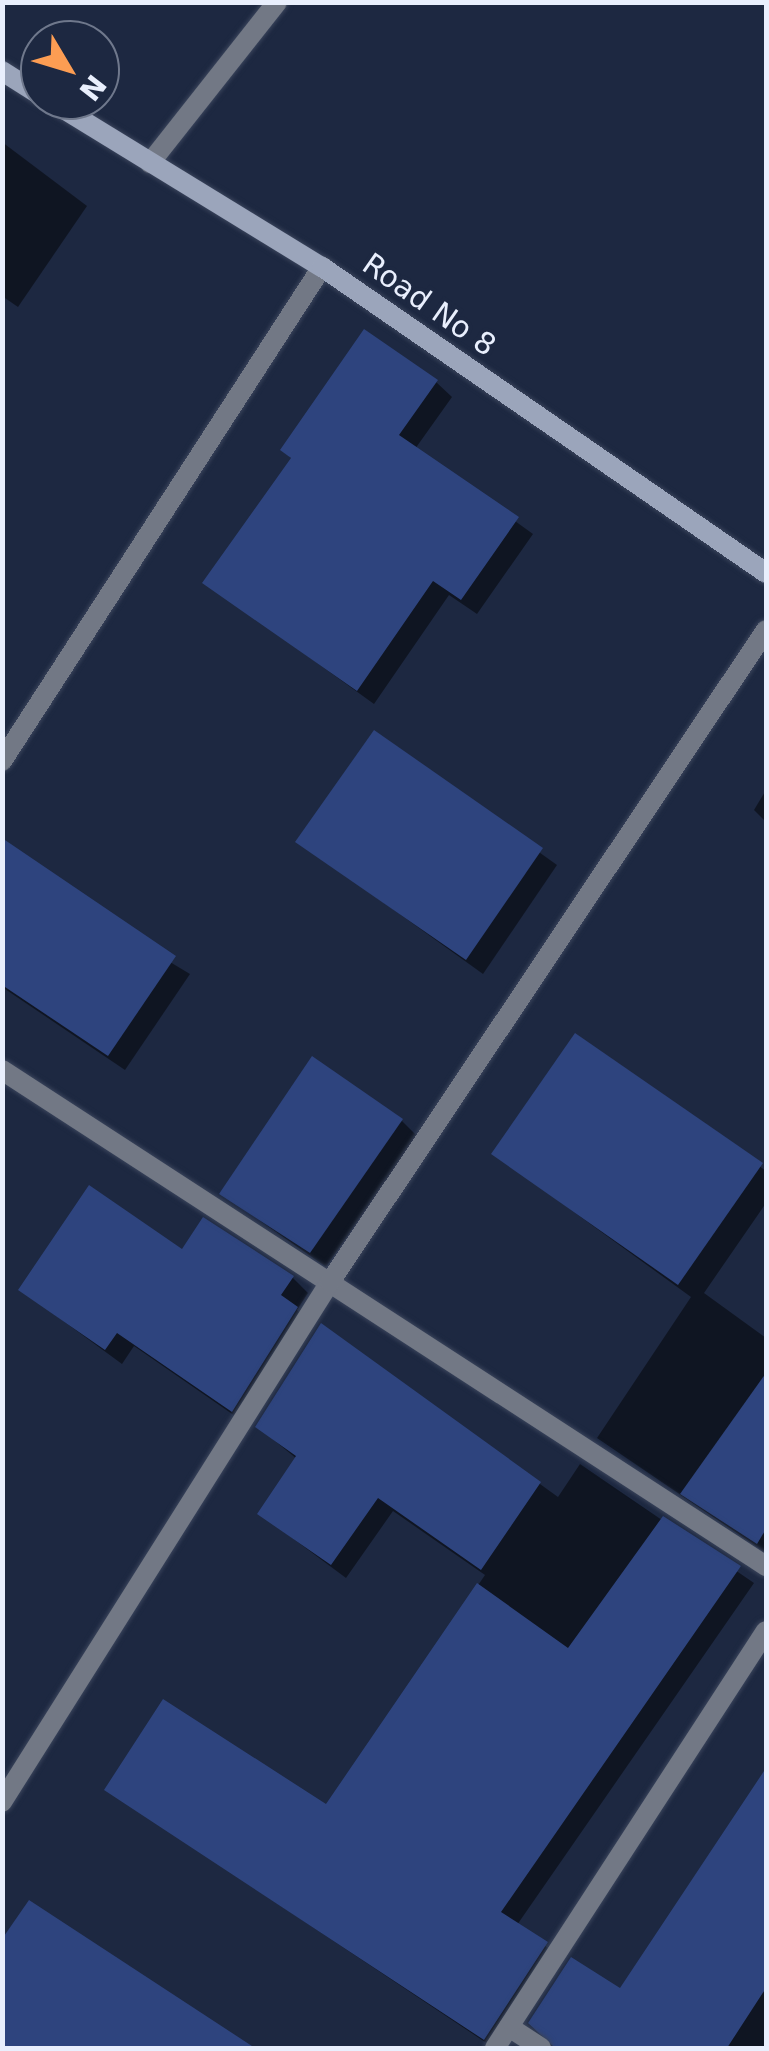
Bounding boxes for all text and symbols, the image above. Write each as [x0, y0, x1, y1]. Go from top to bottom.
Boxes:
north arrow [20, 20, 120, 120]
text: N [72, 68, 113, 107]
street label: Road No 8 [356, 246, 502, 364]

